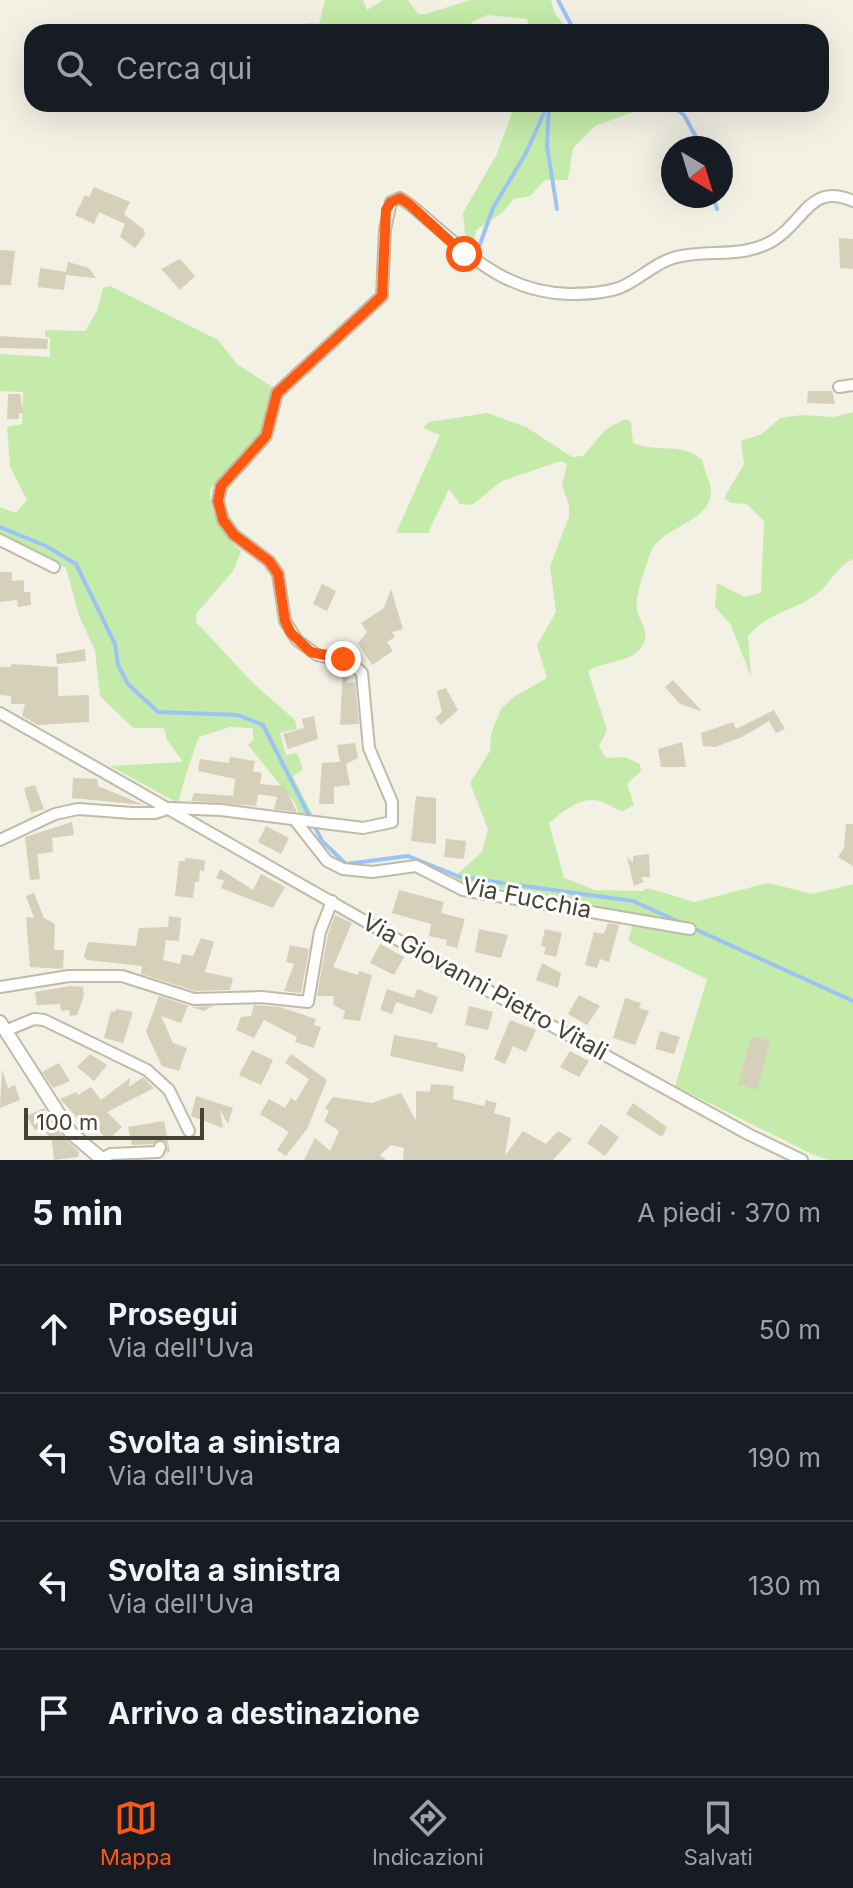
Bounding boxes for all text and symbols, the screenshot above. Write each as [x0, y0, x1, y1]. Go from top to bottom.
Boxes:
search box [24, 24, 829, 112]
icon: search [52, 46, 96, 90]
text: Cerca qui [116, 50, 252, 86]
north arrow [661, 136, 733, 208]
route start [446, 236, 482, 272]
route end [325, 641, 361, 677]
street label: Via Fucchia [460, 871, 594, 924]
street label: Via Giovanni Pietro Vitali [357, 907, 613, 1066]
scale bar [24, 1104, 204, 1140]
text: 100 m [36, 1109, 98, 1135]
text: 5 min [32, 1192, 123, 1233]
text: A piedi · 370 m [637, 1197, 821, 1228]
text: Prosegui [108, 1296, 238, 1332]
icon: ahead [32, 1307, 76, 1351]
text: 50 m [759, 1314, 821, 1345]
text: Via dell'Uva [108, 1332, 254, 1363]
text: Svolta a sinistra [108, 1424, 341, 1460]
icon: left [32, 1435, 76, 1479]
text: 190 m [748, 1442, 821, 1473]
text: Via dell'Uva [108, 1460, 254, 1491]
text: Svolta a sinistra [108, 1552, 341, 1588]
icon: left [32, 1563, 76, 1607]
text: 130 m [748, 1570, 821, 1601]
text: Via dell'Uva [108, 1588, 254, 1619]
icon: arrive [32, 1691, 76, 1735]
text: Arrivo a destinazione [108, 1695, 420, 1731]
tab: Mappa [100, 1796, 172, 1870]
tab: Indicazioni [372, 1796, 484, 1870]
tab: Salvati [684, 1796, 753, 1870]

